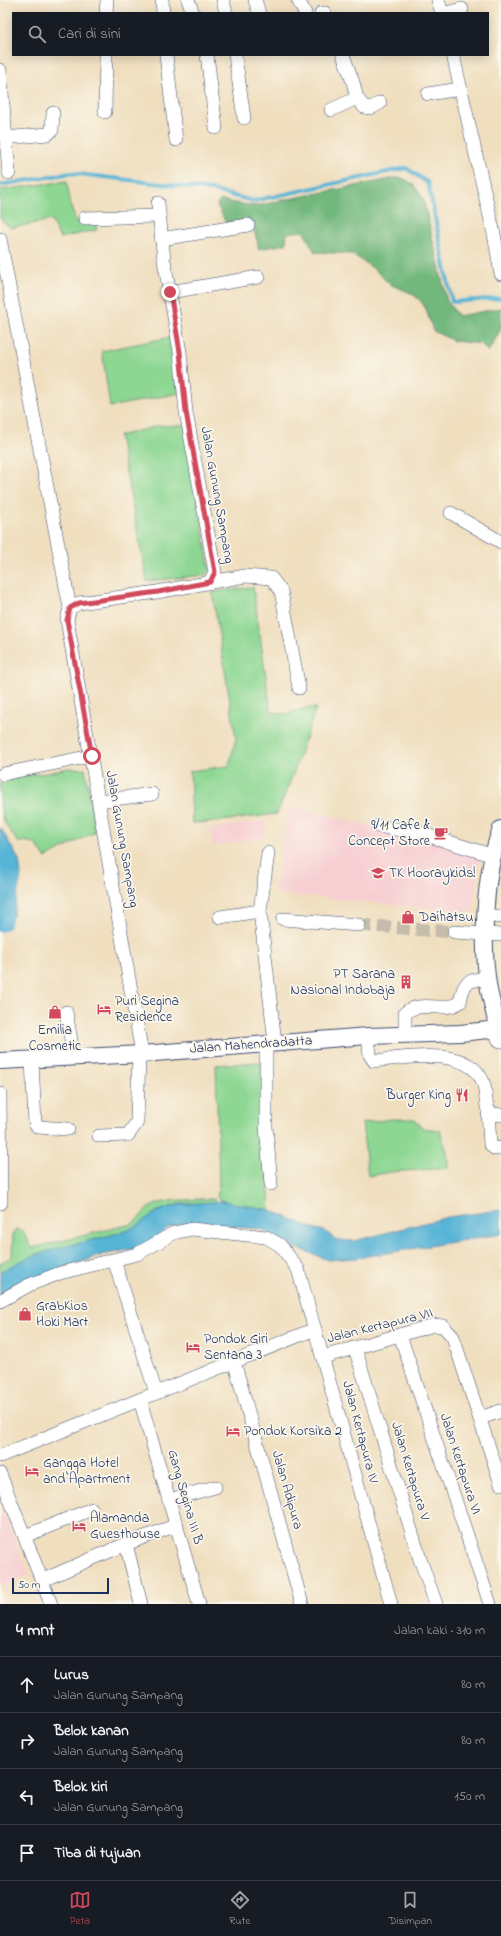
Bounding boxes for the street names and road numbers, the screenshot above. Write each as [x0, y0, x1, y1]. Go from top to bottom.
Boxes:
street label: Jalan Gunung Sampang [194, 425, 239, 565]
street label: Jalan Gunung Sampang [99, 769, 144, 909]
street label: Jalan Mahendradatta [189, 1030, 313, 1060]
street label: Jalan Kertapura VII [325, 1303, 435, 1349]
street label: Jalan Kertapura IV [336, 1378, 384, 1486]
street label: Jalan Kertapura VI [434, 1411, 486, 1517]
street label: Jalan Kertapura V [385, 1419, 435, 1523]
street label: Gang Segina III B [160, 1447, 209, 1547]
street label: Jalan Adipura [266, 1448, 308, 1532]

